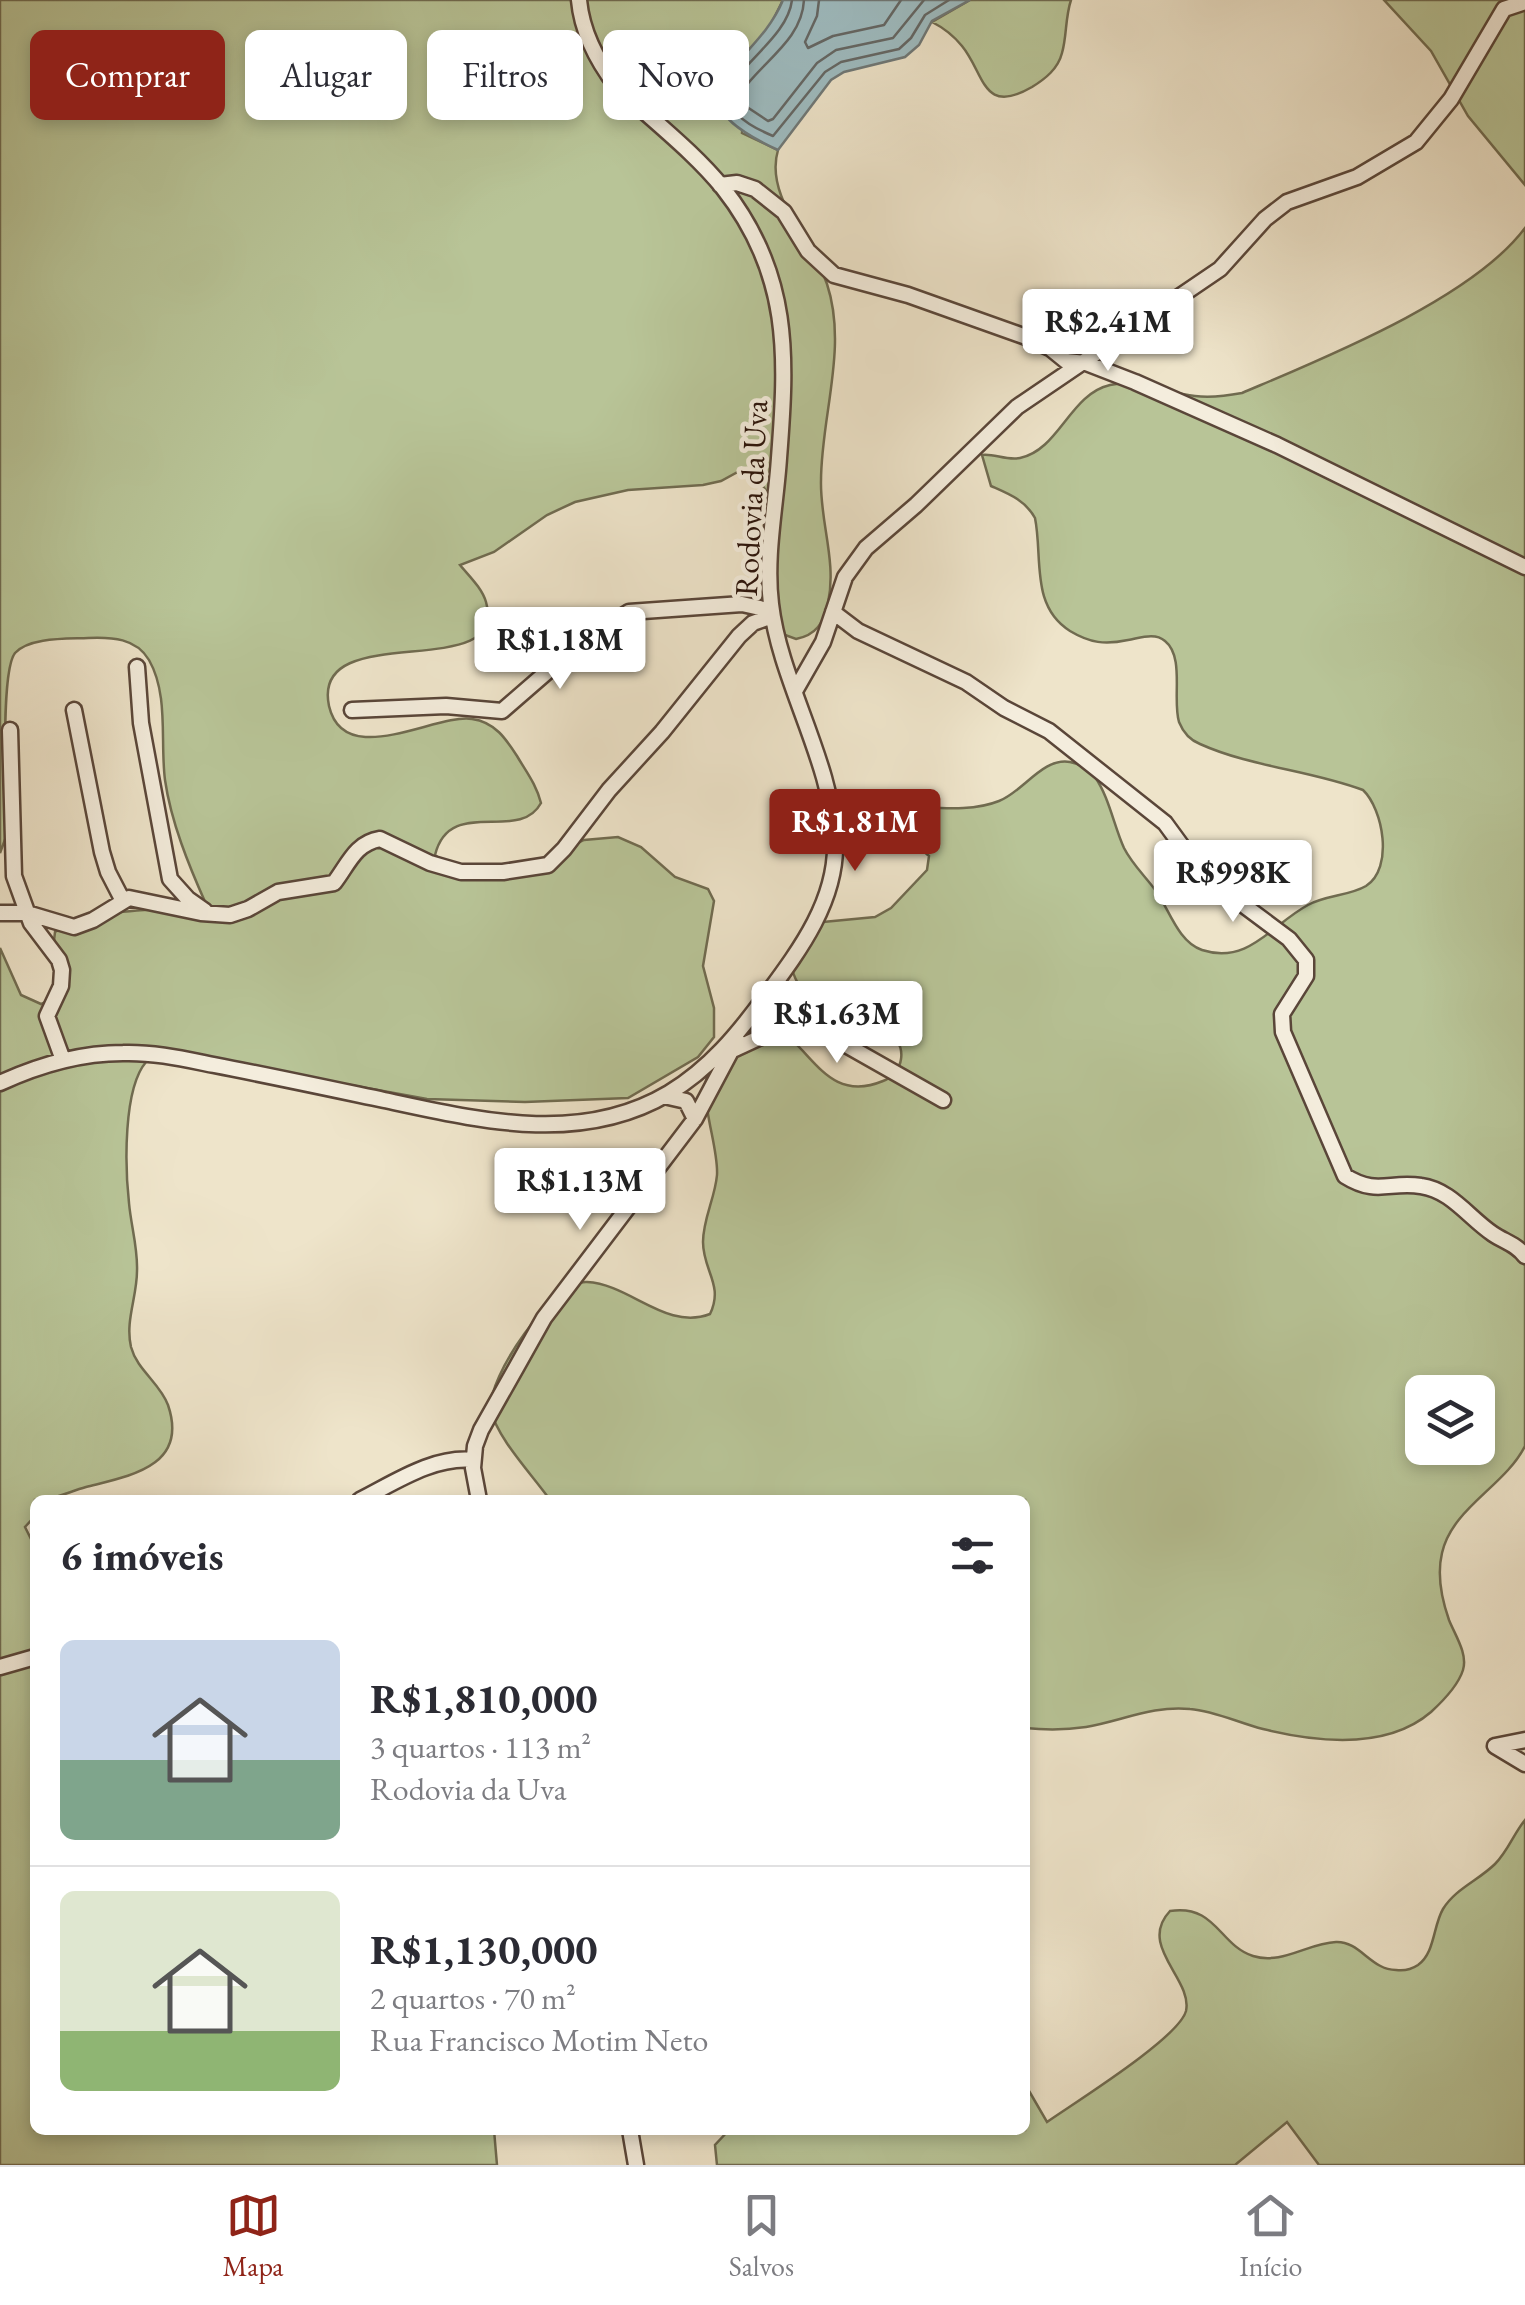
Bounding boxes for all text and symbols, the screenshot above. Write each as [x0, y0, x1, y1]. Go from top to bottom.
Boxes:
chip: Comprar [30, 30, 225, 120]
chip: Alugar [245, 30, 407, 120]
chip: Filtros [427, 30, 583, 120]
chip: Novo [603, 30, 749, 120]
pin: R$2.41M [1016, 289, 1200, 374]
text: R$2.41M [1044, 300, 1172, 342]
street label: Rodovia da Uva [725, 399, 777, 597]
pin: R$1.18M [468, 607, 652, 692]
text: R$1.18M [496, 618, 624, 660]
pin: R$1.81M [763, 789, 947, 874]
text: R$1.81M [791, 800, 919, 842]
pin: R$998K [1152, 840, 1314, 925]
text: R$998K [1176, 851, 1290, 893]
pin: R$1.63M [745, 981, 929, 1066]
text: R$1.63M [773, 992, 901, 1034]
pin: R$1.13M [488, 1148, 672, 1233]
text: R$1.13M [516, 1159, 644, 1201]
map controls [1405, 1375, 1495, 1465]
button: layers [1405, 1375, 1495, 1465]
text: 6 imóveis [60, 1528, 224, 1583]
icon: filters [945, 1528, 1000, 1583]
text: R$1,810,000 [370, 1671, 598, 1726]
icon: home [140, 1680, 260, 1800]
text: 3 quartos · 113 m² [370, 1726, 591, 1768]
text: Rodovia da Uva [370, 1768, 567, 1810]
text: R$1,130,000 [370, 1922, 598, 1977]
icon: home [140, 1931, 260, 2051]
text: 2 quartos · 70 m² [370, 1977, 576, 2019]
text: Rua Francisco Motim Neto [370, 2019, 708, 2061]
tab: Mapa [223, 2188, 284, 2284]
tab: Salvos [729, 2188, 794, 2284]
tab: Início [1239, 2188, 1302, 2284]

